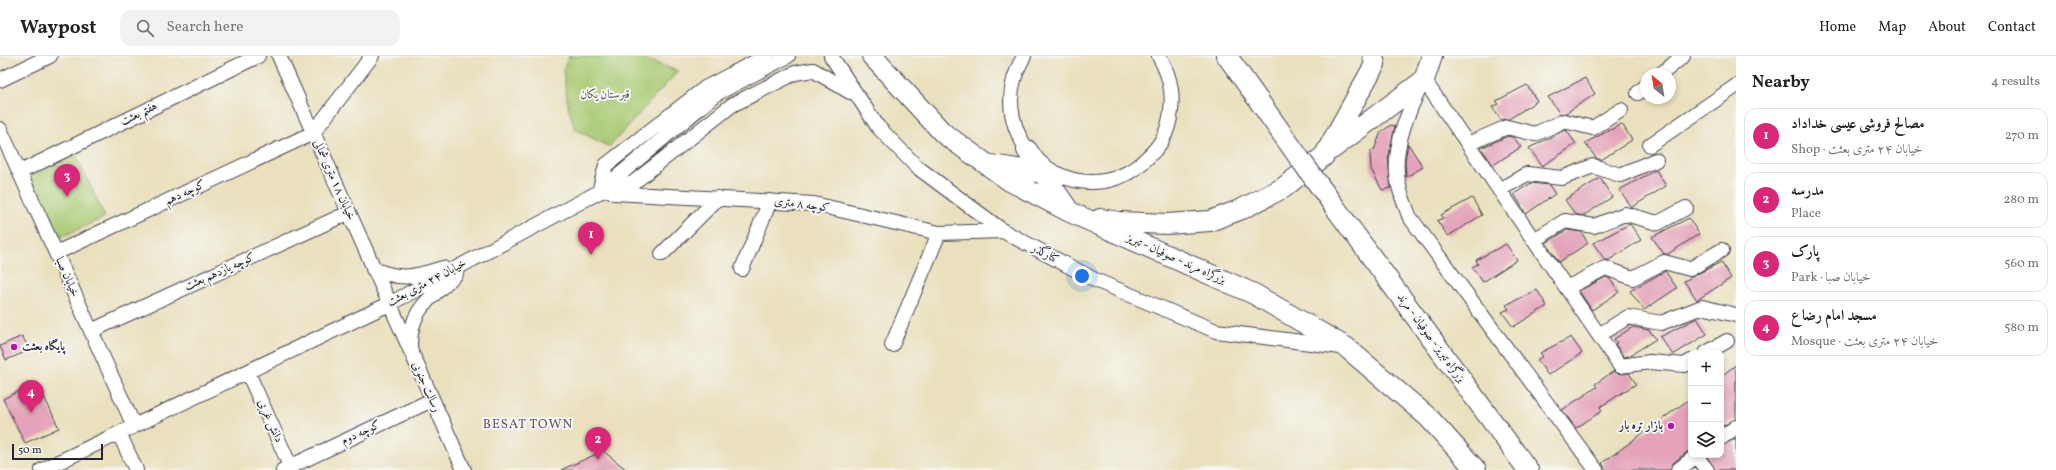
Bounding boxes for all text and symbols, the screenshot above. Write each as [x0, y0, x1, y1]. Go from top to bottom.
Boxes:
search box [120, 10, 400, 46]
text: Waypost [20, 15, 96, 41]
icon: search [134, 17, 156, 39]
text: Search here [166, 17, 243, 38]
text: Home [1819, 18, 1856, 37]
text: Map [1878, 18, 1906, 37]
text: About [1928, 18, 1966, 37]
text: Contact [1988, 18, 2036, 37]
north arrow [1640, 68, 1676, 104]
text: Nearby [1752, 71, 1810, 94]
text: 4 results [1991, 73, 2040, 91]
park label: قبرستان یکان [580, 87, 630, 103]
street label: هفتم بعثت [118, 98, 161, 132]
text: مصالح فروشی عیسی خداداد [1791, 114, 1925, 135]
text: 1 [1763, 127, 1769, 145]
text: 270 m [2005, 127, 2039, 145]
street label: خیابان ۱۸ متری شمالی [309, 137, 359, 223]
text: Shop · خیابان ۲۴ متری بعثت [1791, 141, 1923, 159]
pin: 3 [54, 164, 80, 197]
street label: کوچه دهم [162, 177, 209, 211]
text: مدرسه [1791, 181, 1824, 202]
text: 2 [1763, 191, 1769, 209]
text: 280 m [2003, 191, 2039, 209]
street label: کوچه ۸ متری [773, 194, 831, 216]
text: Place [1791, 205, 1821, 223]
pin: 1 [578, 222, 604, 255]
street label: بزرگراه مرند - صوفیان - تبریز [1122, 228, 1229, 288]
street label: کنارگذر [1028, 238, 1062, 268]
text: پارک [1791, 242, 1819, 263]
street label: کوچه یازدهم بعثت [182, 249, 259, 297]
street label: خیابان صبا [51, 255, 83, 300]
street label: خیابان ۲۴ متری بعثت [385, 255, 469, 311]
text: 3 [1763, 255, 1769, 273]
text: 560 m [2004, 255, 2039, 273]
your location [1072, 266, 1092, 286]
text: Park · خیابان صبا [1791, 269, 1871, 287]
street label: بزرگراه تبریز - صوفیان - مرند [1393, 289, 1470, 386]
text: مسجد امام رضا ع [1791, 306, 1877, 327]
text: 4 [1762, 319, 1770, 337]
text: 580 m [2004, 319, 2039, 337]
text: Mosque · خیابان ۲۴ متری بعثت [1791, 333, 1938, 351]
place label: پایگاه بعثت [22, 338, 66, 355]
marker: پایگاه بعثت [9, 342, 19, 352]
map controls [1688, 350, 1724, 458]
button: + [1688, 350, 1724, 386]
street label: رسالت جنوبی [408, 359, 444, 415]
pin: 4 [18, 380, 44, 413]
button: − [1688, 386, 1724, 422]
street label: دانش غربی [253, 397, 287, 445]
district label: BESAT TOWN [483, 416, 573, 434]
street label: کوچه دوم [339, 417, 384, 451]
place label: بازار تره بار [1617, 418, 1663, 434]
marker: بازار تره بار [1666, 421, 1676, 431]
button: layers [1688, 422, 1724, 458]
pin: 2 [585, 427, 611, 460]
scale bar [12, 442, 103, 461]
text: 50 m [18, 443, 42, 458]

